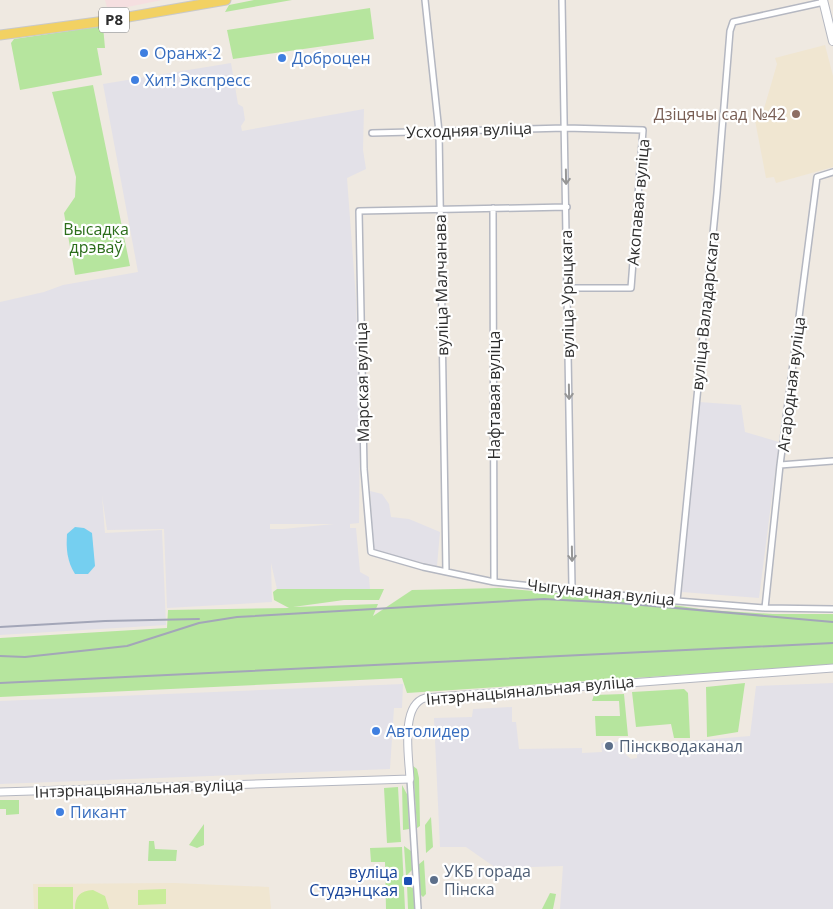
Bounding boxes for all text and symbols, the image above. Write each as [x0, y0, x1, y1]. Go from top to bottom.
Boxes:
road number: Р8 [99, 8, 129, 32]
place label: Оранж-2 [154, 42, 221, 64]
marker: Оранж-2 [138, 47, 150, 59]
place label: Доброцен [292, 47, 371, 69]
marker: Доброцен [276, 52, 288, 64]
place label: Хит! Экспресс [145, 69, 251, 91]
marker: Хит! Экспресс [129, 74, 141, 86]
place label: Дзіцячы сад №42 [654, 103, 786, 125]
marker: Дзіцячы сад №42 [790, 108, 802, 120]
street label: Усходняя вуліца [406, 117, 532, 143]
street label: Акопавая вуліца [621, 138, 655, 266]
one-way arrow [561, 168, 571, 184]
street label: вуліца Малчанава [429, 214, 453, 356]
park label: Высадка дрэваў [63, 218, 129, 258]
street label: вуліца Урыцкага [555, 230, 579, 358]
street label: вуліца Валадарскага [686, 231, 724, 391]
street label: Агародная вуліца [772, 315, 810, 453]
street label: Марская вуліца [350, 322, 374, 442]
street label: Нафтавая вуліца [483, 331, 505, 459]
one-way arrow [564, 383, 573, 399]
one-way arrow [567, 546, 577, 562]
street label: Чыгуначная вуліца [526, 573, 676, 611]
street label: Інтэрнацыянальная вуліца [425, 670, 635, 710]
place label: Автолидер [386, 720, 470, 742]
marker: Автолидер [370, 725, 382, 737]
place label: Пінскводаканал [619, 735, 743, 757]
marker: Пінскводаканал [603, 740, 615, 752]
street label: Інтэрнацыянальная вуліца [34, 773, 244, 803]
place label: Пикант [70, 801, 127, 823]
marker: Пикант [54, 806, 66, 818]
place label: УКБ горада Пінска [444, 860, 531, 900]
place label: вуліца Студэнцкая [309, 861, 398, 901]
marker: УКБ горада Пінска [428, 874, 440, 886]
marker: вуліца Студэнцкая [402, 875, 414, 887]

